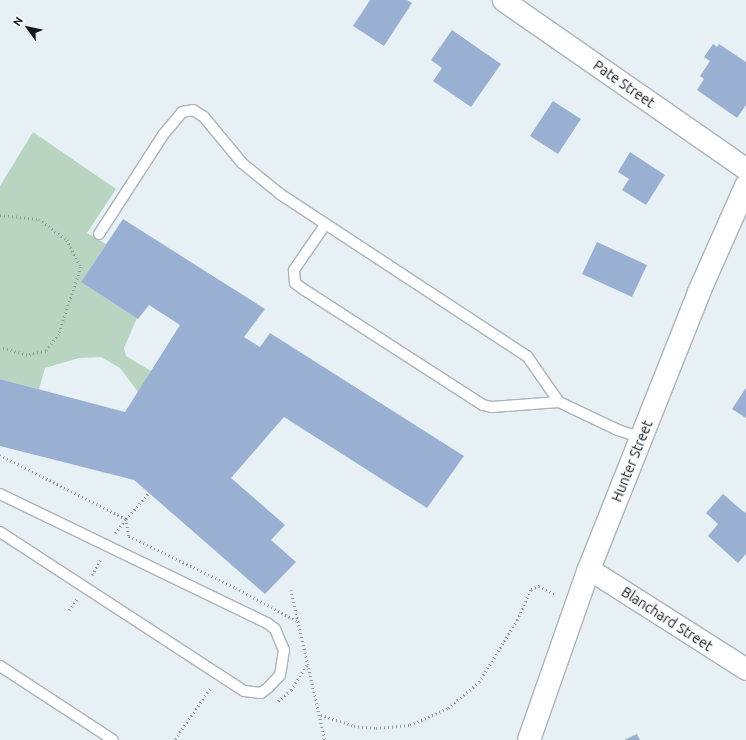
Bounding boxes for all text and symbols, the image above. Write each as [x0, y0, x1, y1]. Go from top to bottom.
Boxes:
north arrow [8, 8, 48, 48]
text: N [11, 15, 25, 28]
street label: Pate Street [590, 57, 658, 111]
street label: Hunter Street [608, 418, 656, 504]
street label: Blanchard Street [618, 583, 716, 655]

